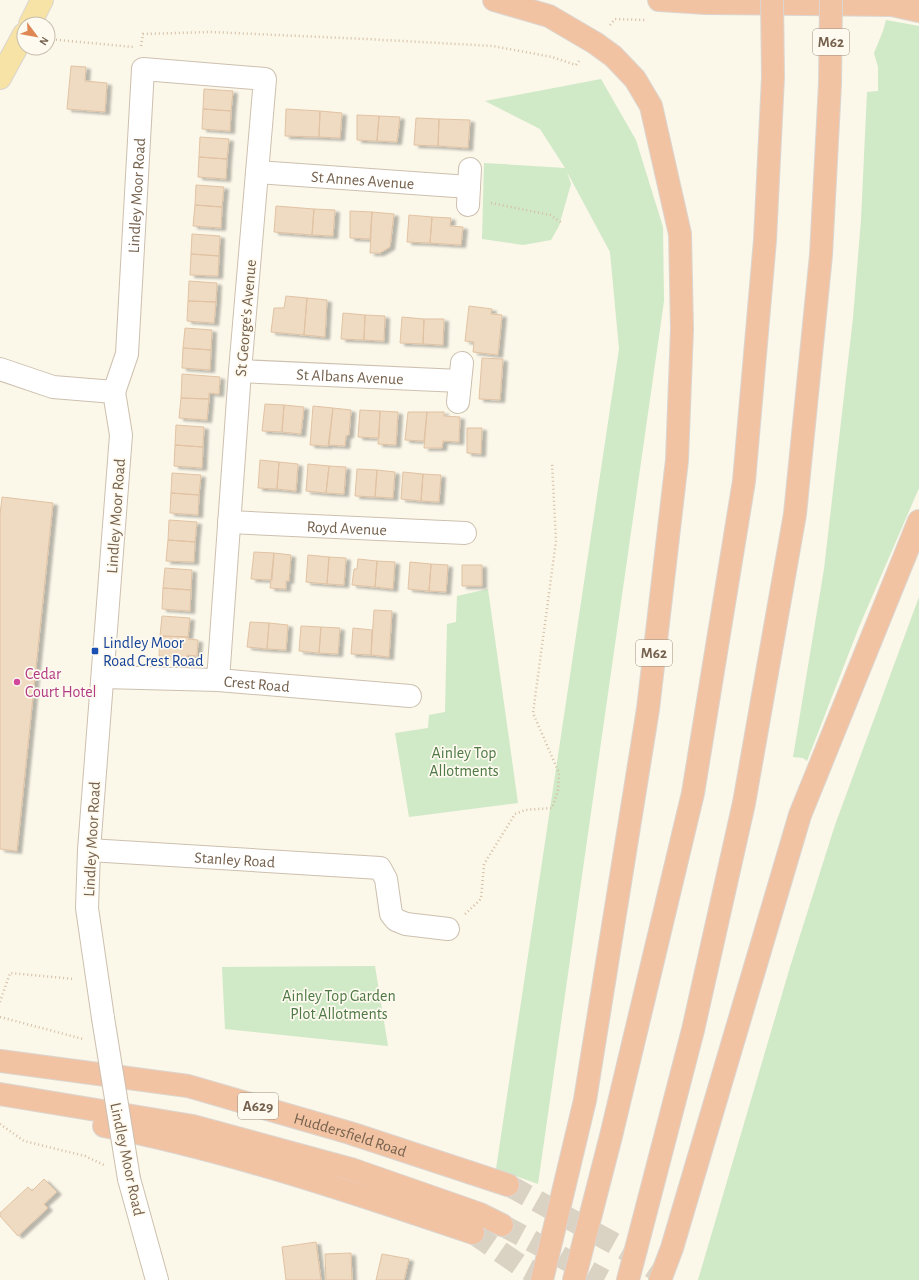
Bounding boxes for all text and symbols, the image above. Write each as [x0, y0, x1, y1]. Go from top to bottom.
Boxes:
north arrow [16, 16, 56, 56]
road number: M62 [813, 29, 849, 55]
text: N [37, 35, 51, 47]
street label: Lindley Moor Road [126, 137, 148, 254]
street label: St Annes Avenue [311, 169, 415, 192]
street label: St George's Avenue [233, 259, 259, 377]
street label: St Albans Avenue [296, 367, 404, 387]
street label: Lindley Moor Road [104, 458, 129, 574]
street label: Royd Avenue [306, 519, 387, 538]
place label: Lindley Moor Road Crest Road [103, 635, 203, 669]
road number: M62 [636, 640, 672, 666]
marker: Lindley Moor Road Crest Road [90, 646, 100, 656]
place label: Cedar Court Hotel [25, 666, 96, 700]
street label: Crest Road [223, 674, 290, 695]
marker: Cedar Court Hotel [12, 677, 22, 687]
park label: Ainley Top Allotments [429, 745, 499, 779]
street label: Lindley Moor Road [81, 781, 104, 897]
street label: Stanley Road [194, 850, 276, 870]
park label: Ainley Top Garden Plot Allotments [282, 988, 396, 1022]
road number: A629 [238, 1093, 278, 1119]
street label: Lindley Moor Road [106, 1101, 147, 1218]
street label: Huddersfield Road [292, 1110, 408, 1160]

